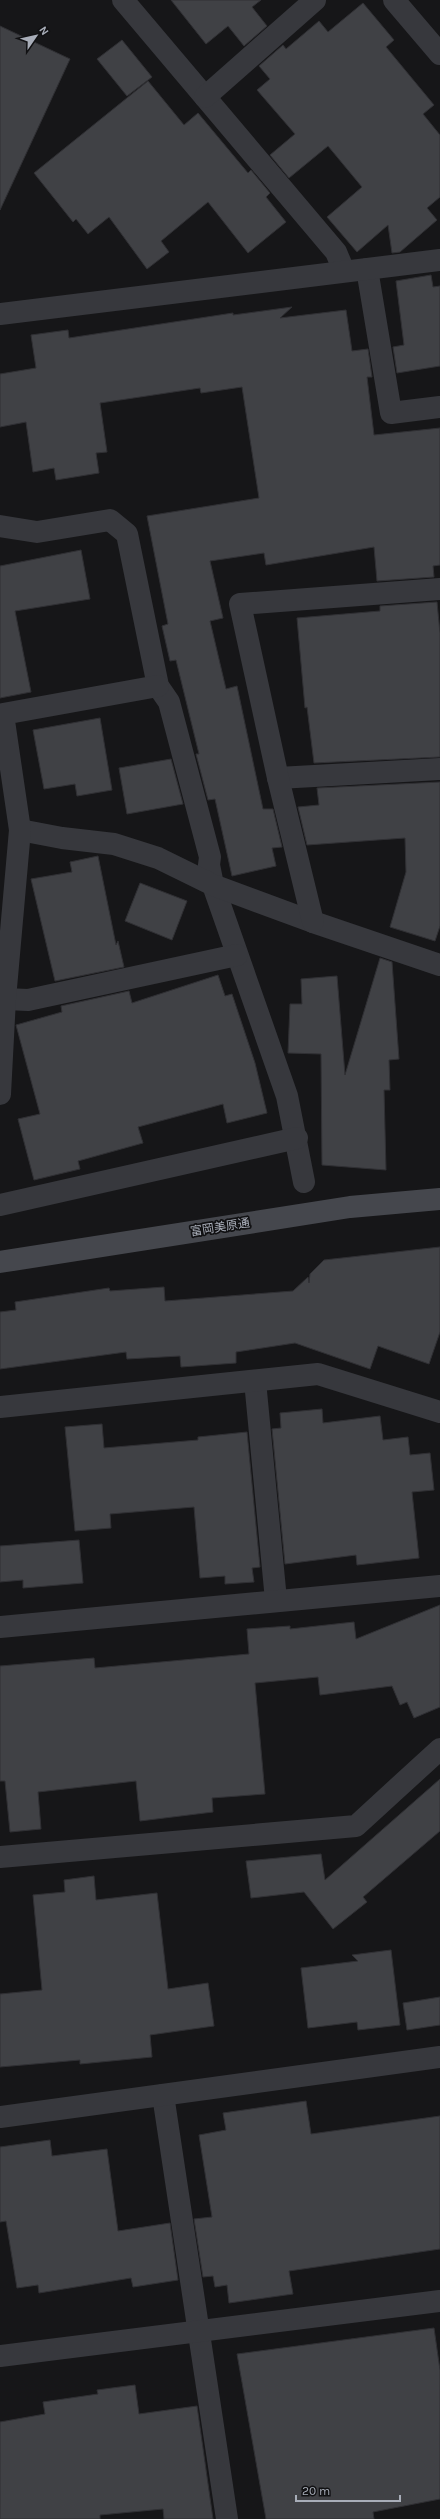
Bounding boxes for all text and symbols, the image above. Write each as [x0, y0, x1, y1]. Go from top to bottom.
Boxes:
north arrow [16, 16, 56, 56]
text: N [36, 24, 51, 38]
street label: 富岡美原通 [189, 1215, 251, 1239]
scale bar [296, 2477, 400, 2503]
text: 20 m [302, 2484, 330, 2498]

